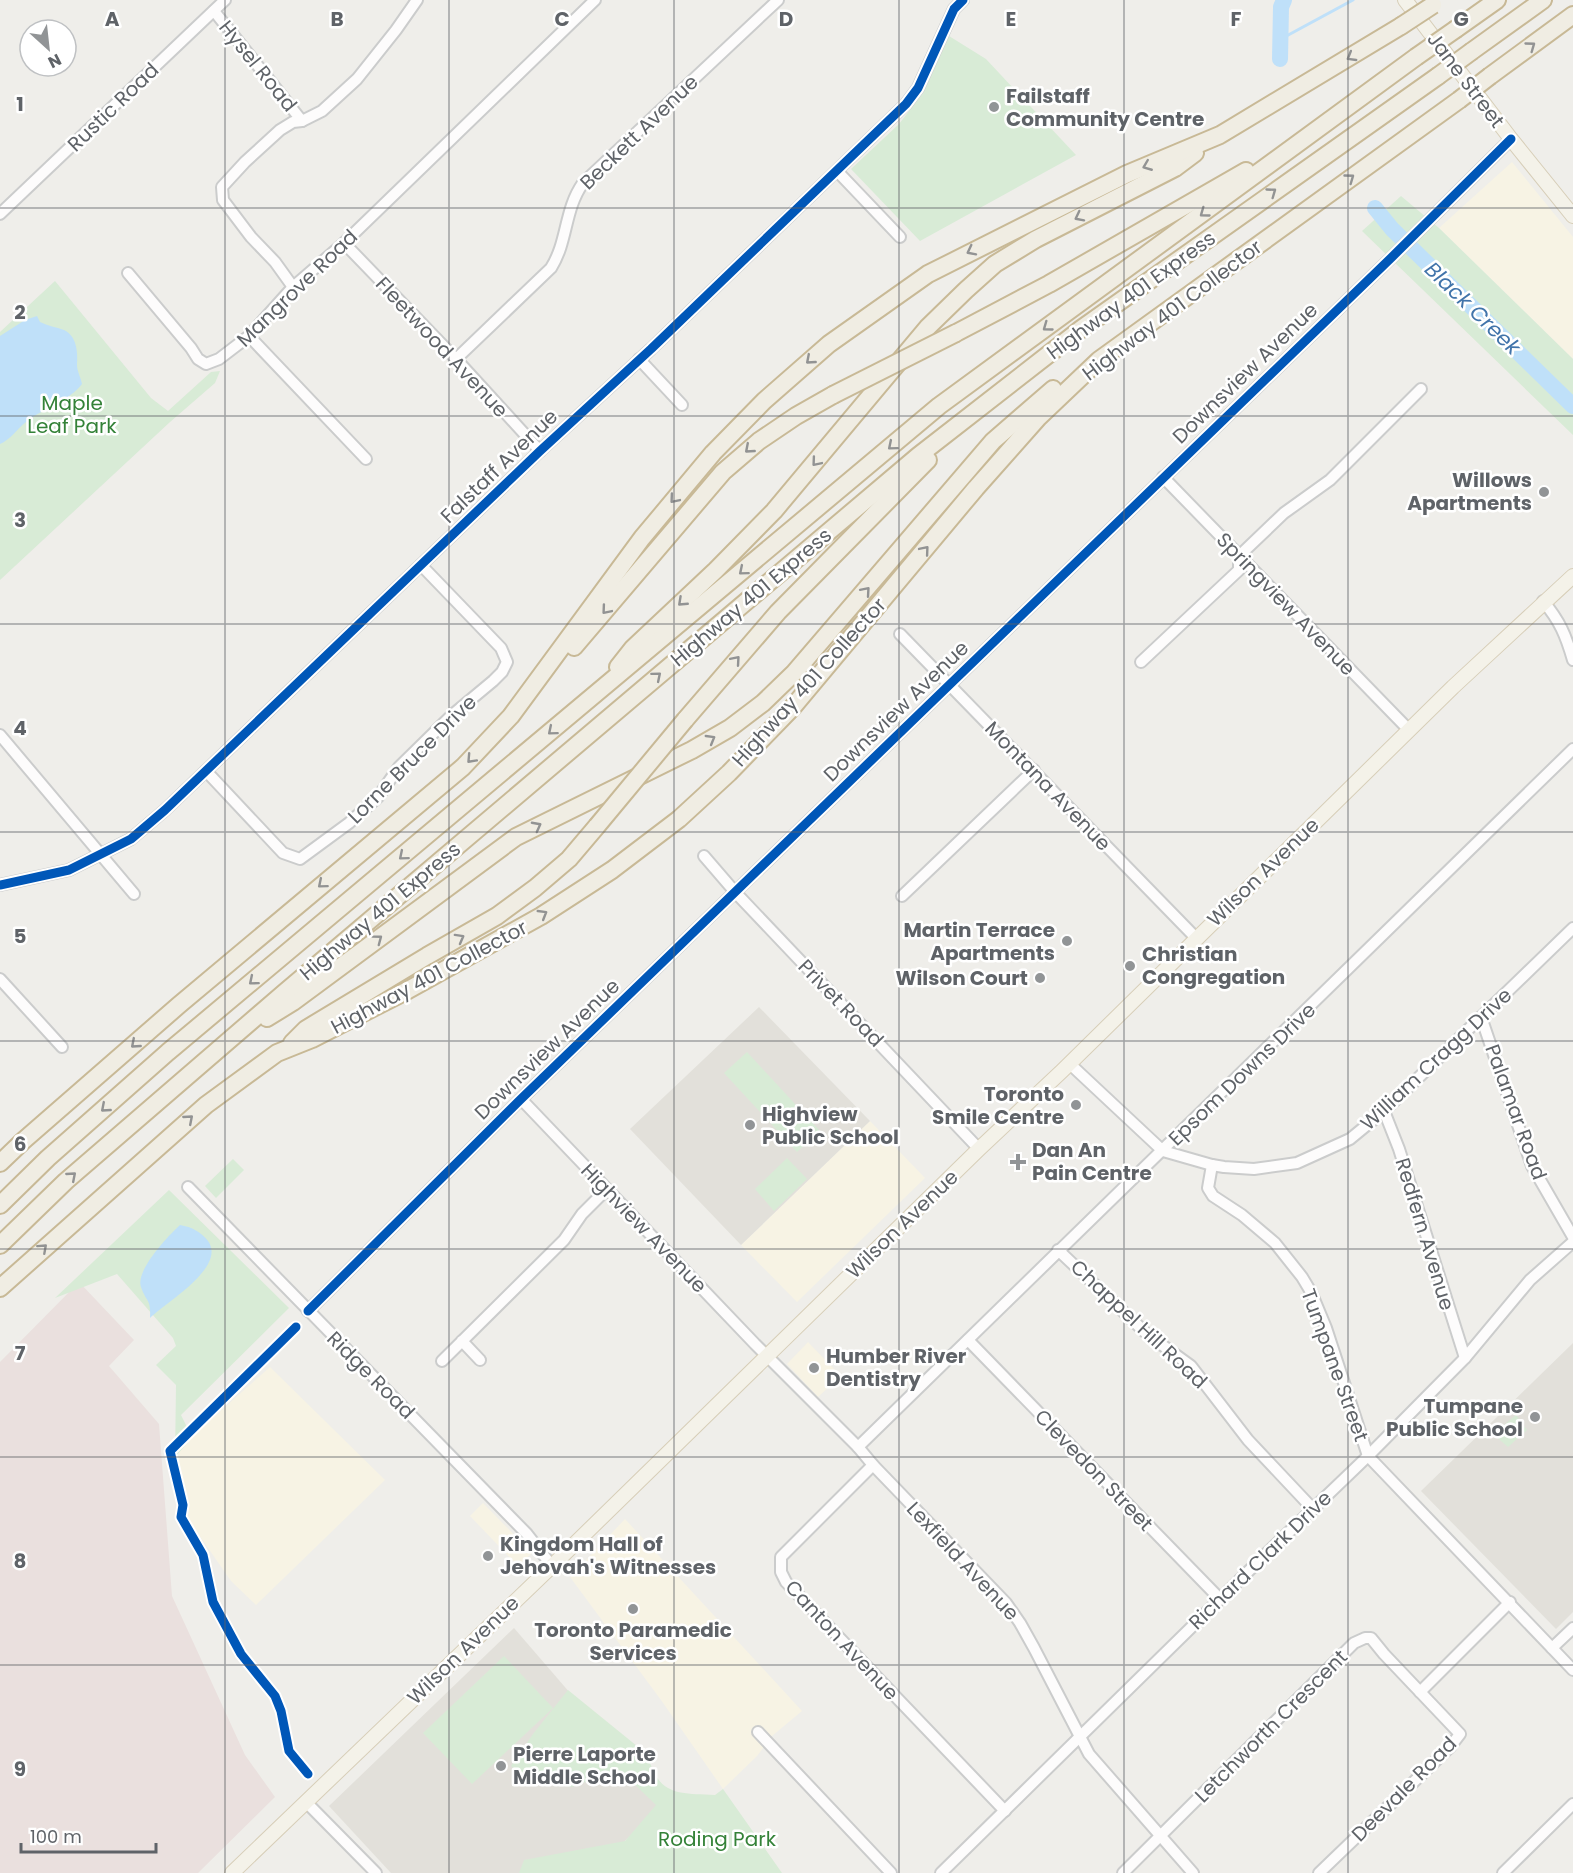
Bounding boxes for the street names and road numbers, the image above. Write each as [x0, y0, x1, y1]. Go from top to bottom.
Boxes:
street label: Hysel Road [212, 14, 304, 118]
street label: Jane Street [1421, 26, 1511, 134]
street label: Rustic Road [61, 56, 165, 158]
street label: Beckett Avenue [574, 68, 704, 196]
street label: Mangrove Road [230, 223, 364, 353]
street label: Highway 401 Express [1041, 224, 1221, 366]
street label: Highway 401 Collector [1076, 233, 1268, 387]
street label: Fleetwood Avenue [369, 271, 515, 423]
street label: Downsview Avenue [1166, 296, 1324, 450]
street label: Falstaff Avenue [434, 403, 564, 529]
street label: Highway 401 Express [664, 521, 838, 673]
street label: Springview Avenue [1210, 526, 1362, 682]
street label: Highway 401 Collector [725, 591, 893, 773]
street label: Downsview Avenue [817, 634, 975, 788]
street label: Lorne Bruce Drive [341, 688, 483, 830]
street label: Montana Avenue [979, 715, 1117, 857]
street label: Wilson Avenue [1201, 811, 1325, 933]
street label: Highway 401 Express [293, 835, 467, 987]
street label: Highway 401 Collector [326, 913, 532, 1041]
street label: Privet Road [792, 953, 890, 1053]
street label: Downsview Avenue [468, 972, 626, 1126]
street label: William Cragg Drive [1354, 981, 1518, 1137]
street label: Epsom Downs Drive [1162, 996, 1322, 1152]
street label: Palamar Road [1478, 1040, 1554, 1184]
street label: Redfern Avenue [1389, 1154, 1461, 1314]
street label: Highview Avenue [575, 1157, 713, 1299]
street label: Wilson Avenue [840, 1163, 964, 1285]
street label: Chappel Hill Road [1065, 1253, 1213, 1395]
street label: Tumpane Street [1294, 1285, 1376, 1445]
street label: Ridge Road [321, 1325, 421, 1425]
street label: Clevedon Street [1029, 1403, 1159, 1537]
street label: Richard Clark Drive [1182, 1484, 1338, 1636]
street label: Lexfield Avenue [900, 1495, 1026, 1627]
street label: Canton Avenue [779, 1574, 905, 1706]
street label: Wilson Avenue [401, 1589, 525, 1711]
street label: Letchworth Crescent [1188, 1643, 1354, 1809]
street label: Deevale Road [1345, 1730, 1463, 1848]

